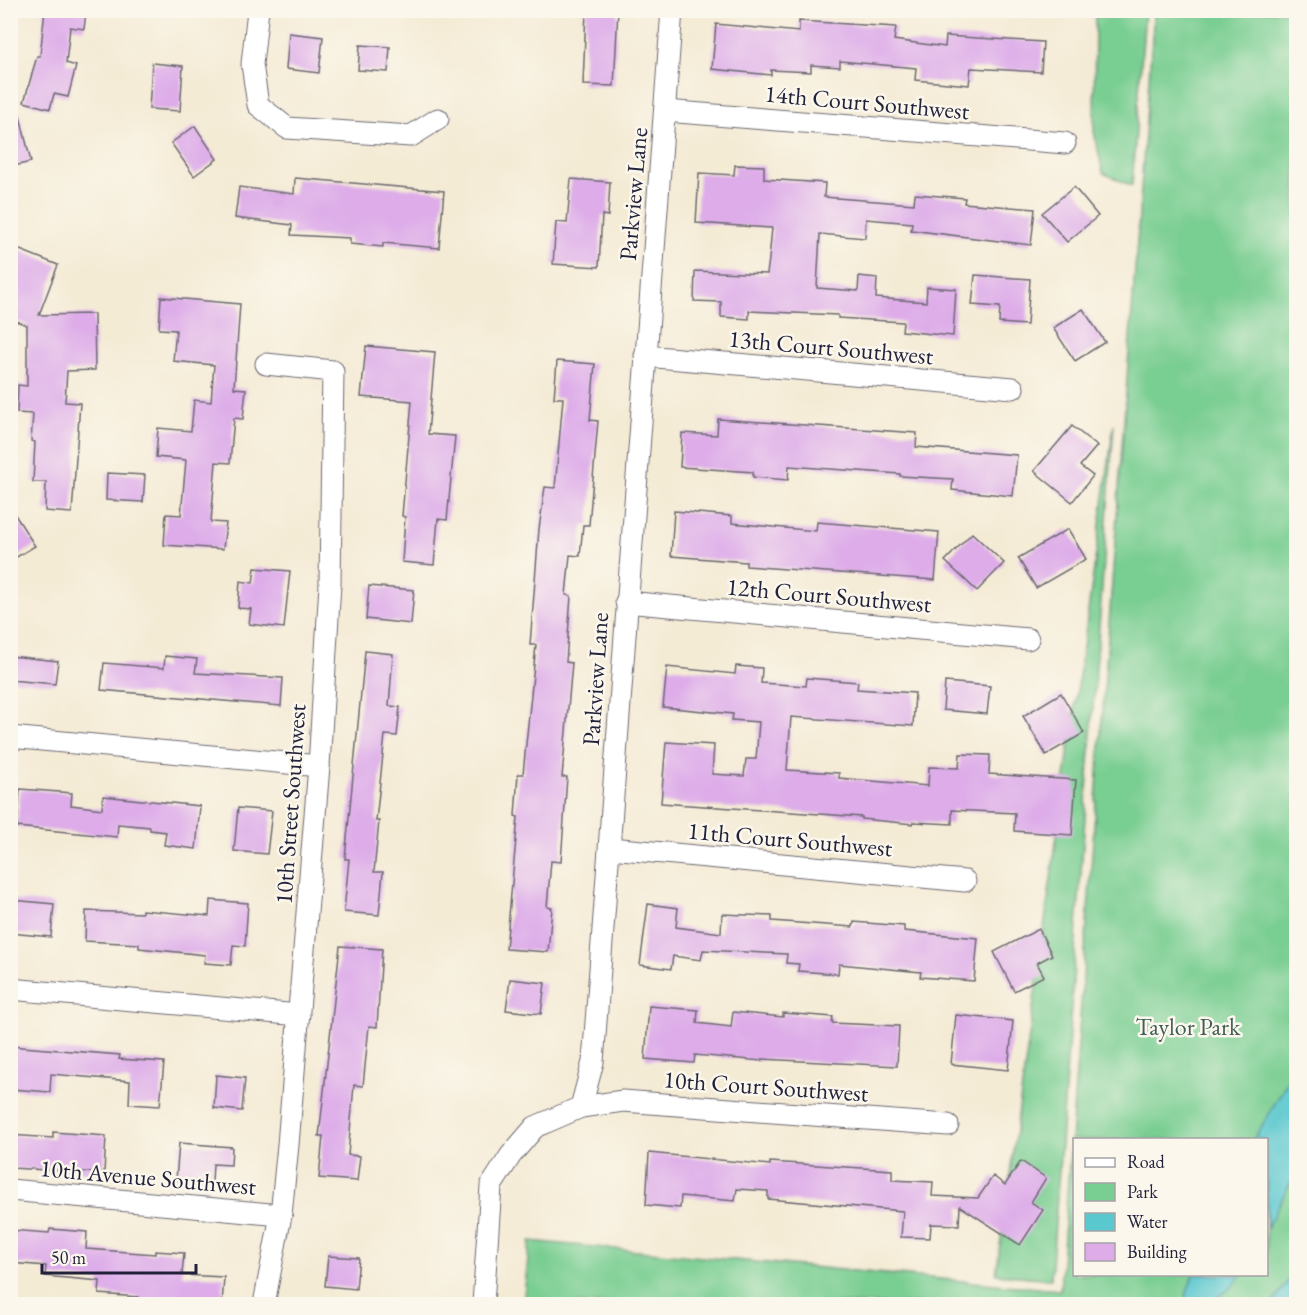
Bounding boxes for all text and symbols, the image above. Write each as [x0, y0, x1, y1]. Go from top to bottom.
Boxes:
street label: 14th Court Southwest [763, 78, 971, 126]
street label: Parkview Lane [612, 126, 654, 262]
street label: 13th Court Southwest [727, 323, 935, 371]
street label: 12th Court Southwest [725, 571, 933, 619]
street label: Parkview Lane [575, 611, 615, 747]
street label: 10th Street Southwest [268, 702, 312, 905]
street label: 11th Court Southwest [686, 815, 894, 863]
park label: Taylor Park [1136, 1011, 1241, 1042]
street label: 10th Court Southwest [663, 1063, 870, 1109]
legend [1073, 1138, 1268, 1276]
text: Road [1127, 1150, 1166, 1173]
street label: 10th Avenue Southwest [39, 1152, 258, 1202]
text: Park [1127, 1180, 1158, 1203]
text: Water [1127, 1210, 1168, 1233]
scale bar [42, 1237, 196, 1275]
text: Building [1127, 1240, 1187, 1263]
text: 50 m [51, 1246, 86, 1269]

